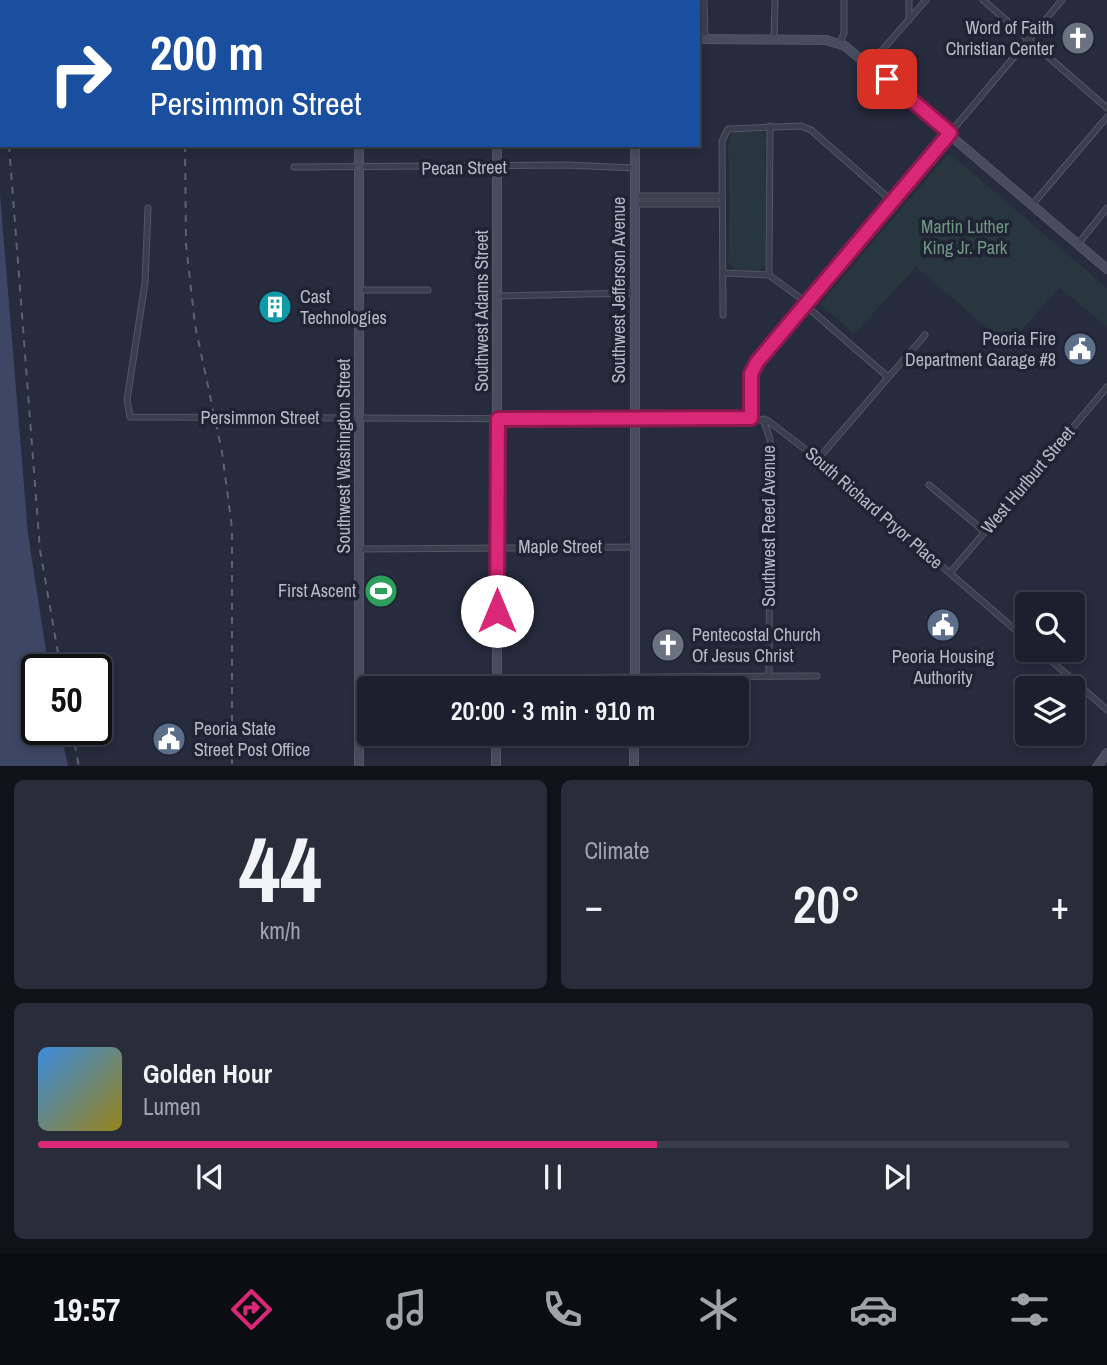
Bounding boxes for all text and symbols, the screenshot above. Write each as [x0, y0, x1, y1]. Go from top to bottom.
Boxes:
place label: Word of Faith Christian Center [946, 15, 1054, 61]
text: 200 m [150, 19, 264, 85]
church icon: Word of Faith Christian Center [1059, 19, 1097, 57]
icon: right [35, 28, 126, 119]
pin [857, 49, 917, 109]
icon: arrive [868, 60, 906, 98]
text: Persimmon Street [150, 82, 361, 125]
street label: Pecan Street [421, 154, 507, 181]
street label: Southwest Jefferson Avenue [606, 197, 631, 383]
park label: Martin Luther King Jr. Park [921, 214, 1009, 260]
street label: Southwest Adams Street [469, 230, 494, 392]
place label: Cast Technologies [300, 284, 387, 330]
building icon: Cast Technologies [256, 288, 294, 326]
place label: Peoria Fire Department Garage #8 [905, 326, 1056, 372]
public building icon: Peoria Fire Department Garage #8 [1061, 330, 1099, 368]
street label: Southwest Washington Street [331, 359, 356, 553]
street label: Persimmon Street [201, 405, 319, 430]
street label: West Hurlburt Street [975, 421, 1080, 539]
street label: South Richard Pryor Place [800, 441, 948, 574]
street label: Southwest Reed Avenue [756, 445, 781, 607]
street label: Maple Street [518, 534, 602, 559]
sports icon: First Ascent [362, 572, 400, 610]
position arrow [460, 574, 534, 648]
place label: First Ascent [278, 578, 356, 603]
map controls [1015, 592, 1085, 746]
button: search [1015, 592, 1085, 662]
public building icon: Peoria Housing Authority [924, 606, 962, 644]
place label: Pentecostal Church Of Jesus Christ [692, 622, 821, 668]
church icon: Pentecostal Church Of Jesus Christ [649, 626, 687, 664]
place label: Peoria Housing Authority [892, 644, 995, 690]
speed limit sign: 50 [21, 654, 112, 745]
button: layers [1015, 676, 1085, 746]
text: 20:00 · 3 min · 910 m [451, 693, 655, 728]
place label: Peoria State Street Post Office [194, 716, 310, 762]
public building icon: Peoria State Street Post Office [150, 720, 188, 758]
text: 44 [239, 808, 322, 930]
text: Climate [585, 835, 649, 866]
text: 20° [793, 869, 861, 939]
text: − [585, 880, 603, 931]
text: + [1051, 880, 1069, 931]
text: km/h [260, 915, 301, 946]
text: Golden Hour [143, 1056, 272, 1091]
text: Lumen [143, 1091, 201, 1122]
icon: previous [191, 1158, 229, 1196]
icon: pause [534, 1158, 572, 1196]
icon: next [878, 1158, 916, 1196]
icon: directions [227, 1285, 276, 1334]
icon: music [382, 1285, 431, 1334]
icon: phone [538, 1285, 587, 1334]
icon: climate [694, 1285, 743, 1334]
icon: car [849, 1285, 898, 1334]
icon: filters [1005, 1285, 1054, 1334]
text: 19:57 [53, 1288, 120, 1331]

